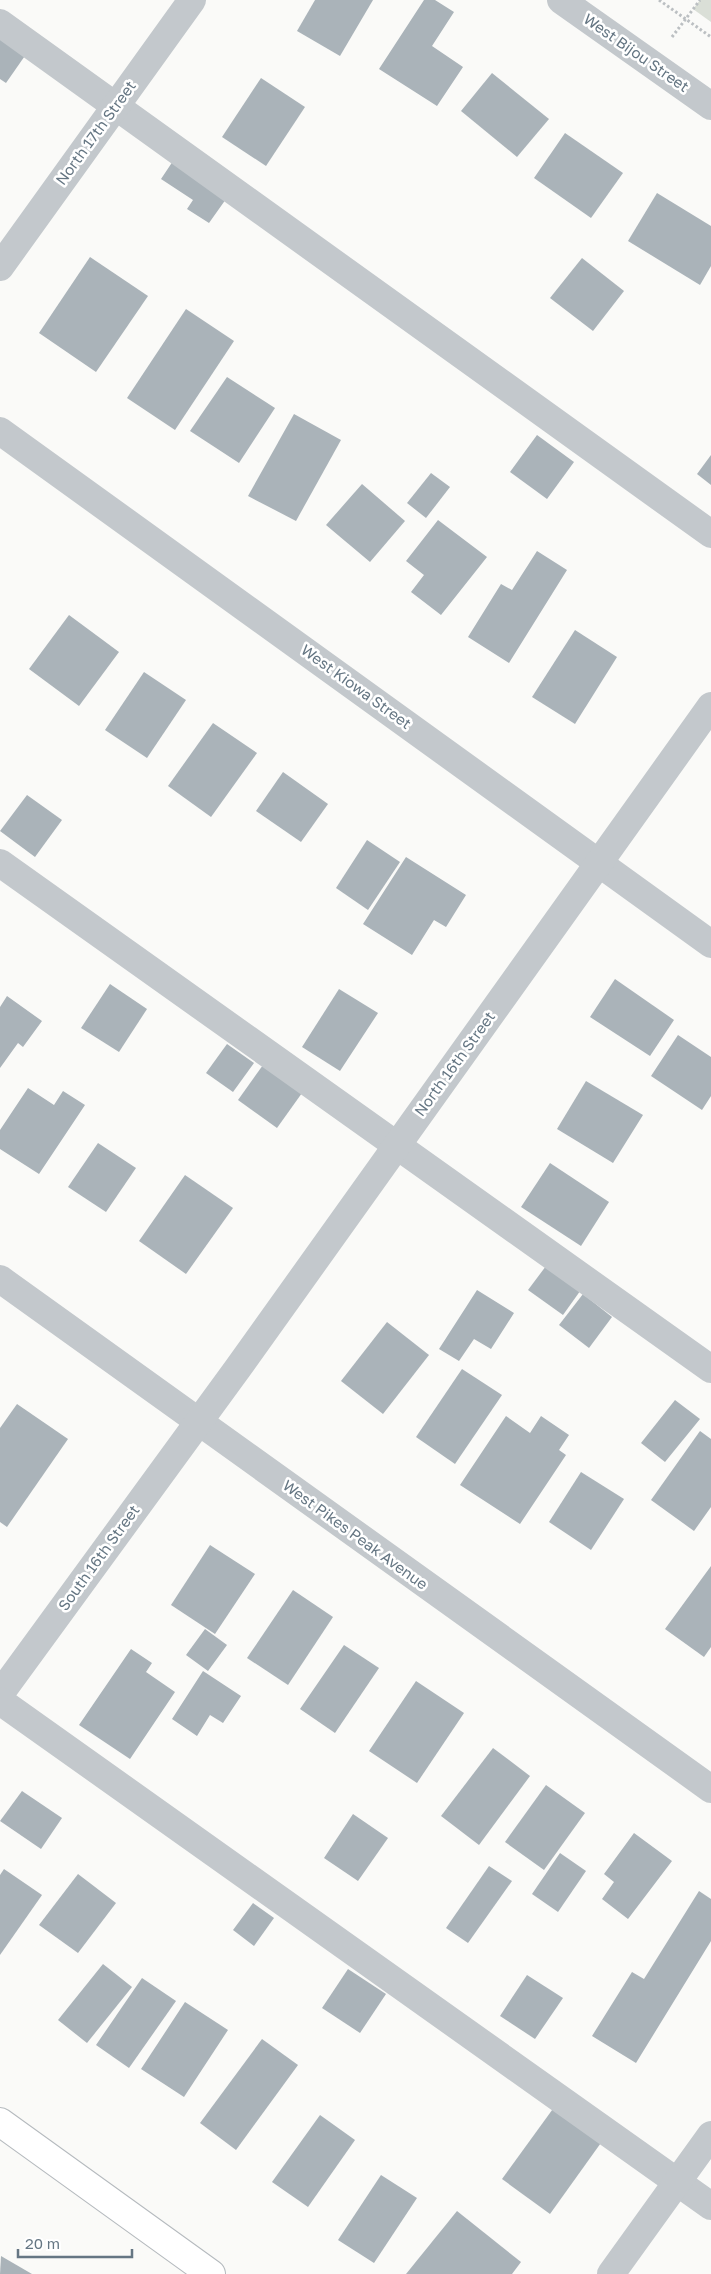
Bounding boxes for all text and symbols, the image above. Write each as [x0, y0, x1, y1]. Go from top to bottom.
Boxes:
street label: West Bijou Street [580, 9, 693, 95]
street label: North 17th Street [51, 77, 139, 188]
street label: West Kiowa Street [298, 640, 415, 732]
street label: North 16th Street [410, 1007, 498, 1119]
street label: West Pikes Peak Avenue [280, 1476, 432, 1593]
street label: South 16th Street [54, 1501, 143, 1614]
scale bar [18, 2226, 131, 2258]
text: 20 m [25, 2234, 60, 2252]

